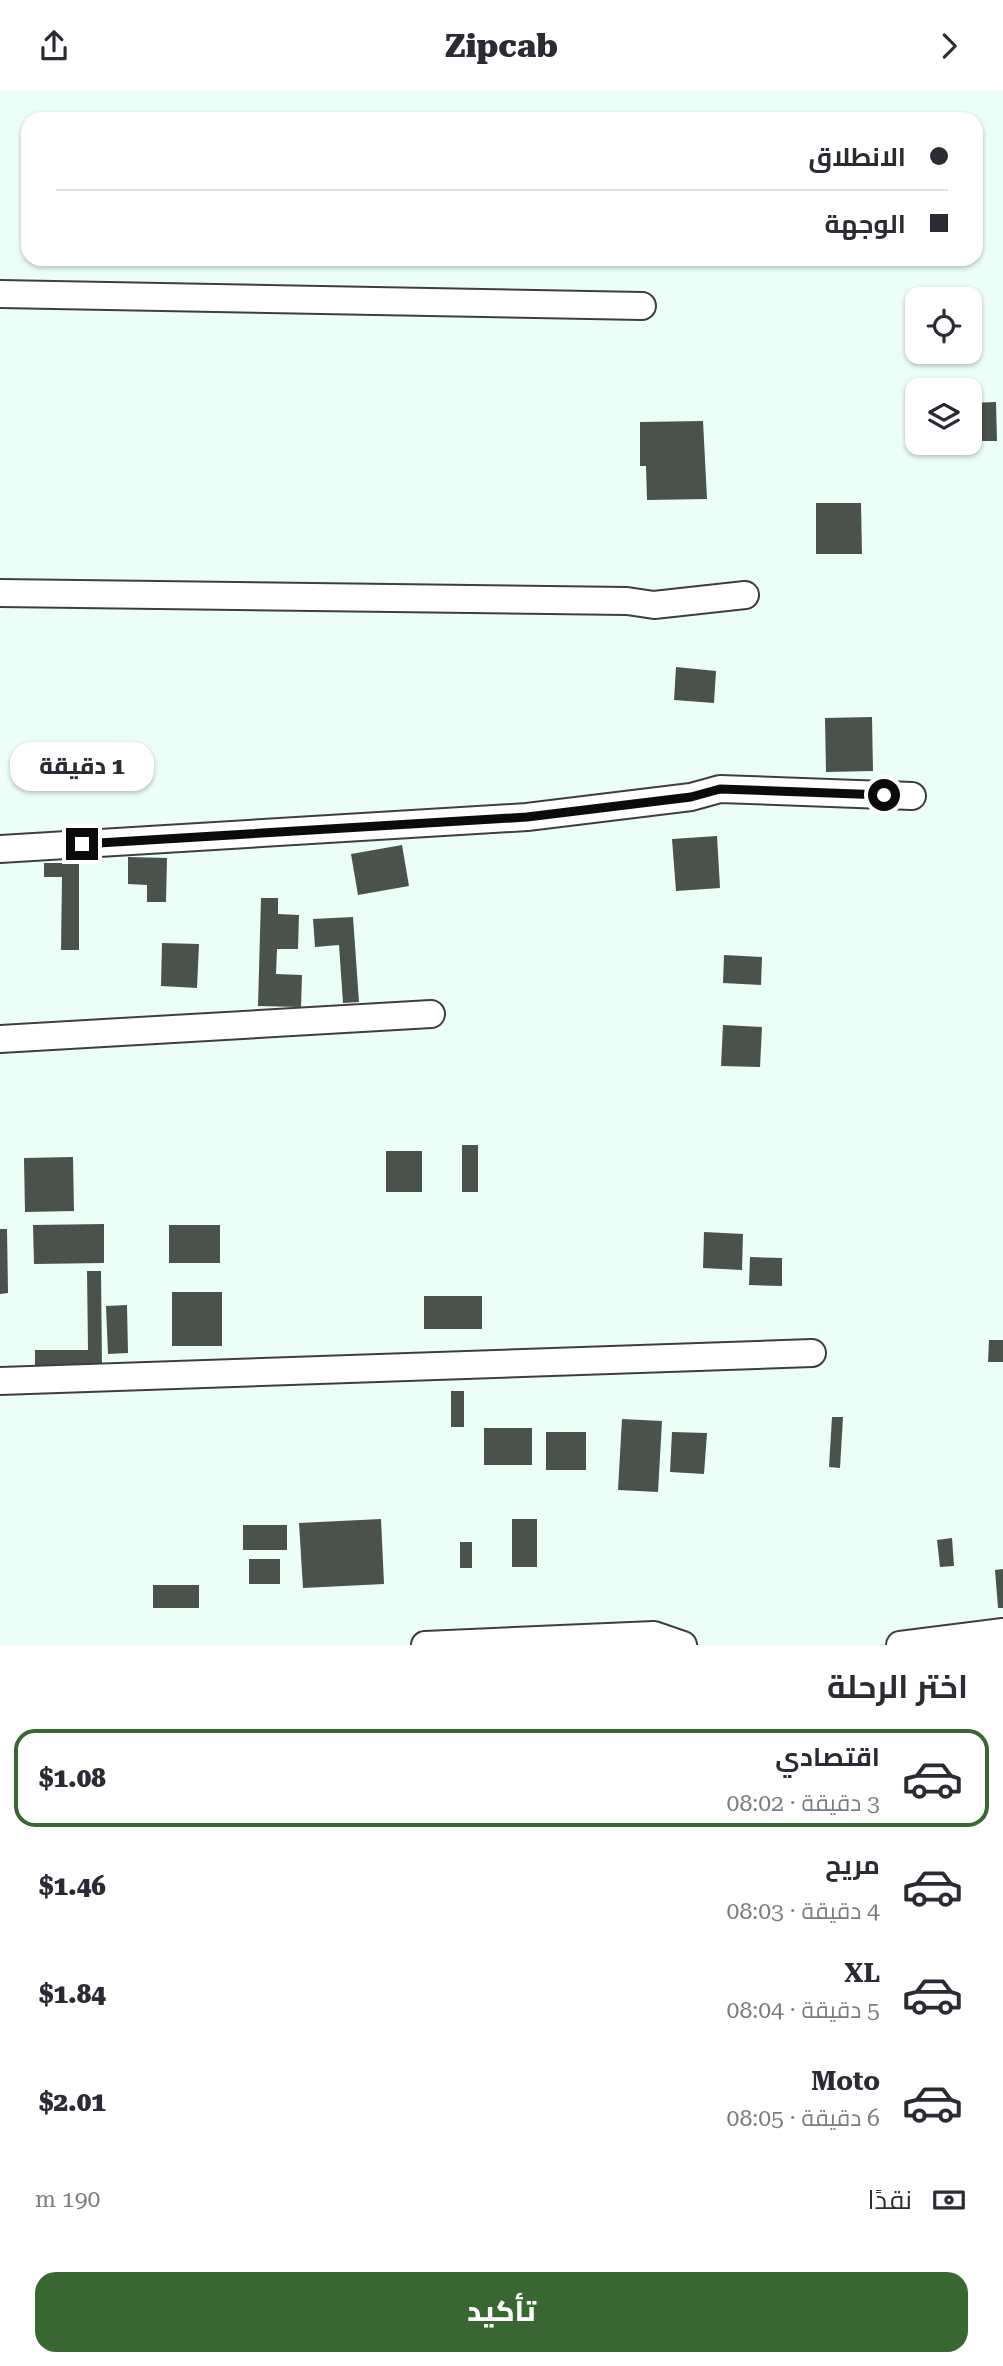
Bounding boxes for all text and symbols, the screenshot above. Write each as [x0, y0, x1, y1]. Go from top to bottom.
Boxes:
icon: share [35, 27, 73, 65]
text: Zipcab [445, 27, 558, 65]
icon: forward [930, 27, 968, 65]
text: الانطلاق [808, 142, 906, 172]
text: الوجهة [825, 209, 906, 239]
map controls [905, 287, 982, 455]
button: locate [905, 287, 982, 364]
button: layers [905, 378, 982, 455]
callout: 1 دقيقة [10, 743, 154, 791]
text: 1 دقيقة [39, 753, 125, 780]
route start [868, 779, 900, 811]
route end [66, 828, 98, 860]
text: اختر الرحلة [827, 1668, 968, 1706]
text: اقتصادي [775, 1742, 880, 1772]
icon: car [901, 1747, 964, 1810]
text: $1.08 [39, 1763, 106, 1793]
text: 3 دقيقة · 08:02 [727, 1790, 880, 1817]
text: مريح [825, 1850, 880, 1880]
icon: car [901, 1855, 964, 1918]
text: $1.46 [39, 1871, 106, 1901]
text: 4 دقيقة · 08:03 [727, 1898, 880, 1925]
text: XL [844, 1958, 880, 1988]
icon: car [901, 1963, 964, 2026]
text: $1.84 [39, 1979, 106, 2009]
text: 5 دقيقة · 08:04 [727, 1997, 880, 2024]
text: Moto [811, 2066, 880, 2096]
icon: car [901, 2071, 964, 2134]
text: $2.01 [39, 2087, 106, 2117]
text: 6 دقيقة · 08:05 [727, 2105, 880, 2132]
icon: cash [930, 2181, 968, 2219]
text: نقدًا [868, 2185, 912, 2215]
text: 190 m [35, 2186, 100, 2213]
button: تأكيد [35, 2272, 968, 2352]

